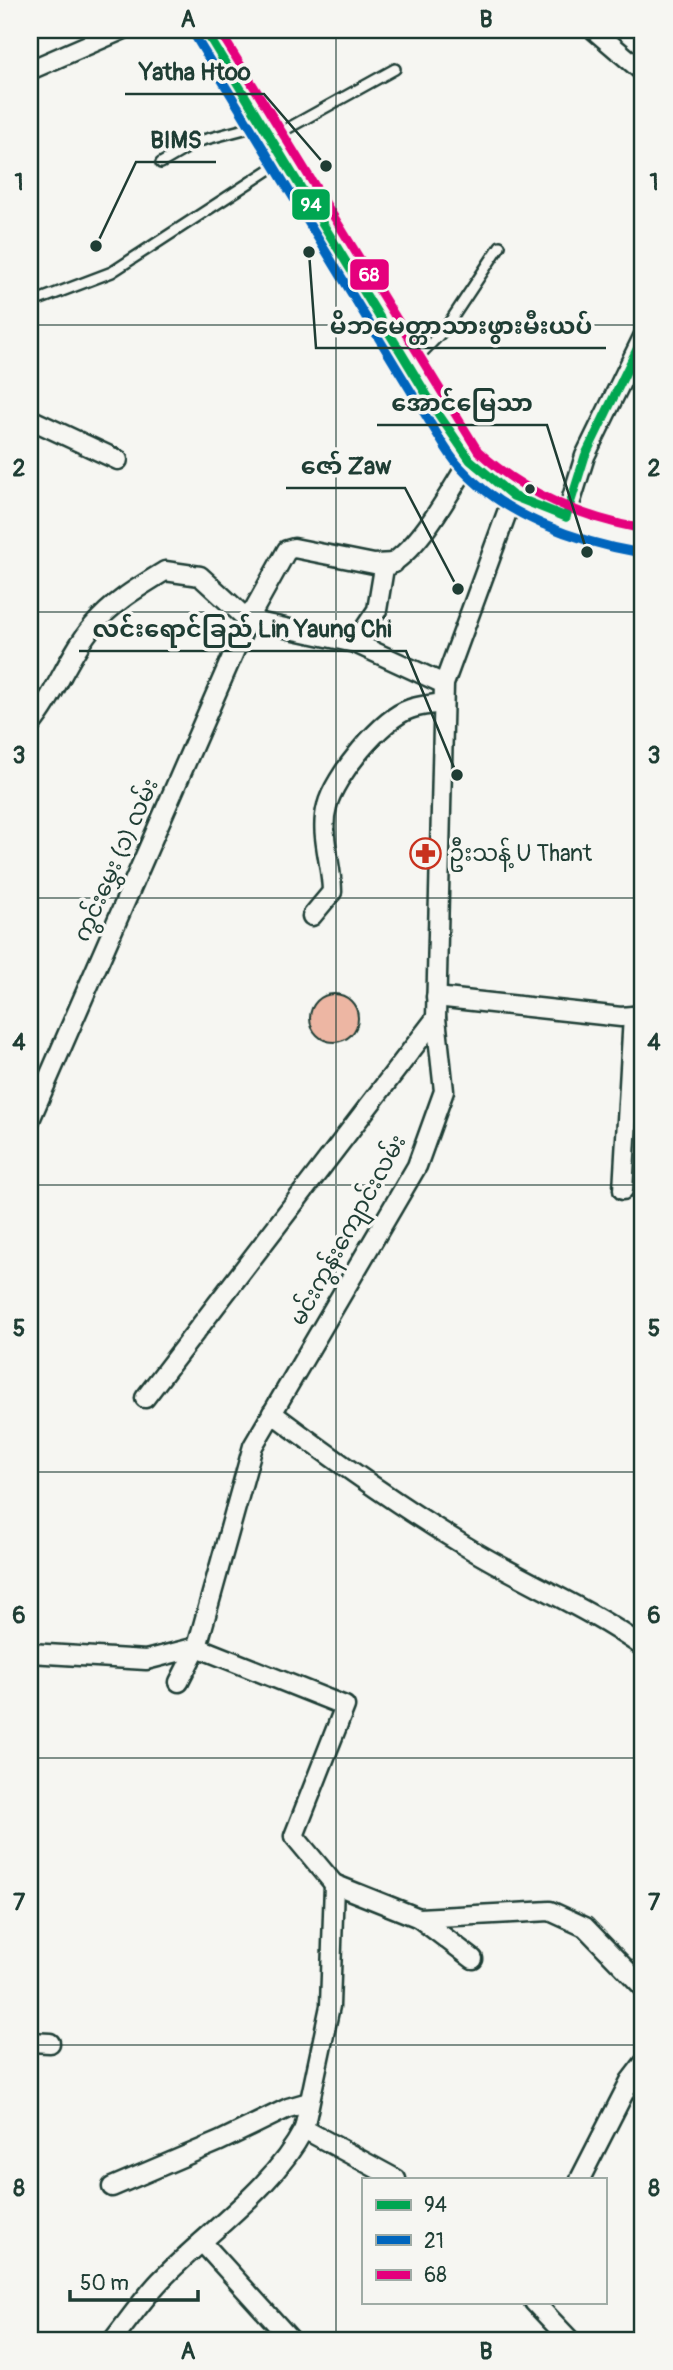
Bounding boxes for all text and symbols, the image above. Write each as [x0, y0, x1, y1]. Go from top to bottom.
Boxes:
text: A [181, 5, 196, 34]
text: B [479, 5, 493, 34]
callout: Yatha Htoo [125, 49, 264, 94]
text: Yatha Htoo [138, 58, 251, 87]
callout: BIMS [136, 117, 216, 162]
text: BIMS [150, 126, 202, 155]
text: 1 [15, 168, 24, 197]
text: 1 [650, 168, 659, 197]
line badge: 94 [291, 188, 331, 221]
text: 94 [301, 193, 321, 217]
line badge: 68 [349, 258, 390, 291]
text: 68 [359, 263, 380, 287]
callout: မိဘမေတ္တာသားဖွားမီးယပ် [316, 303, 606, 348]
text: မိဘမေတ္တာသားဖွားမီးယပ် [330, 310, 592, 345]
callout: အောင်မြေသာ [377, 380, 547, 425]
text: အောင်မြေသာ [391, 387, 533, 422]
callout: ဇော် Zaw [286, 443, 405, 488]
text: ဇော် Zaw [301, 450, 392, 481]
text: 2 [13, 454, 26, 483]
text: 2 [648, 454, 661, 483]
unlabelled marker [523, 482, 537, 496]
callout: လင်းရောင်ခြည် Lin Yaung Chi [79, 606, 406, 651]
text: လင်းရောင်ခြည် Lin Yaung Chi [93, 613, 391, 648]
text: 3 [13, 741, 25, 770]
text: 3 [648, 741, 660, 770]
street label: ကွင်းမွှေး (၁) လမ်း [65, 773, 168, 947]
pharmacy icon: ဦးသန့် U Thant [409, 836, 443, 870]
place label: ဦးသန့် U Thant [449, 837, 593, 872]
text: 4 [12, 1028, 26, 1057]
text: 4 [647, 1028, 661, 1057]
street label: မင်းကွန်းကျောင်းလမ်း [282, 1128, 416, 1333]
text: 5 [13, 1314, 25, 1343]
text: 5 [648, 1314, 660, 1343]
text: 6 [12, 1601, 26, 1630]
text: 6 [647, 1601, 661, 1630]
text: 7 [13, 1888, 26, 1917]
text: 7 [648, 1888, 661, 1917]
text: 8 [13, 2174, 25, 2203]
text: 8 [648, 2174, 660, 2203]
legend [362, 2178, 606, 2304]
text: 94 [424, 2192, 447, 2219]
text: 21 [424, 2228, 444, 2255]
scale bar [70, 2258, 198, 2302]
text: 68 [424, 2262, 447, 2289]
text: 50 m [80, 2270, 129, 2297]
text: A [181, 2337, 196, 2366]
text: B [479, 2337, 493, 2366]

